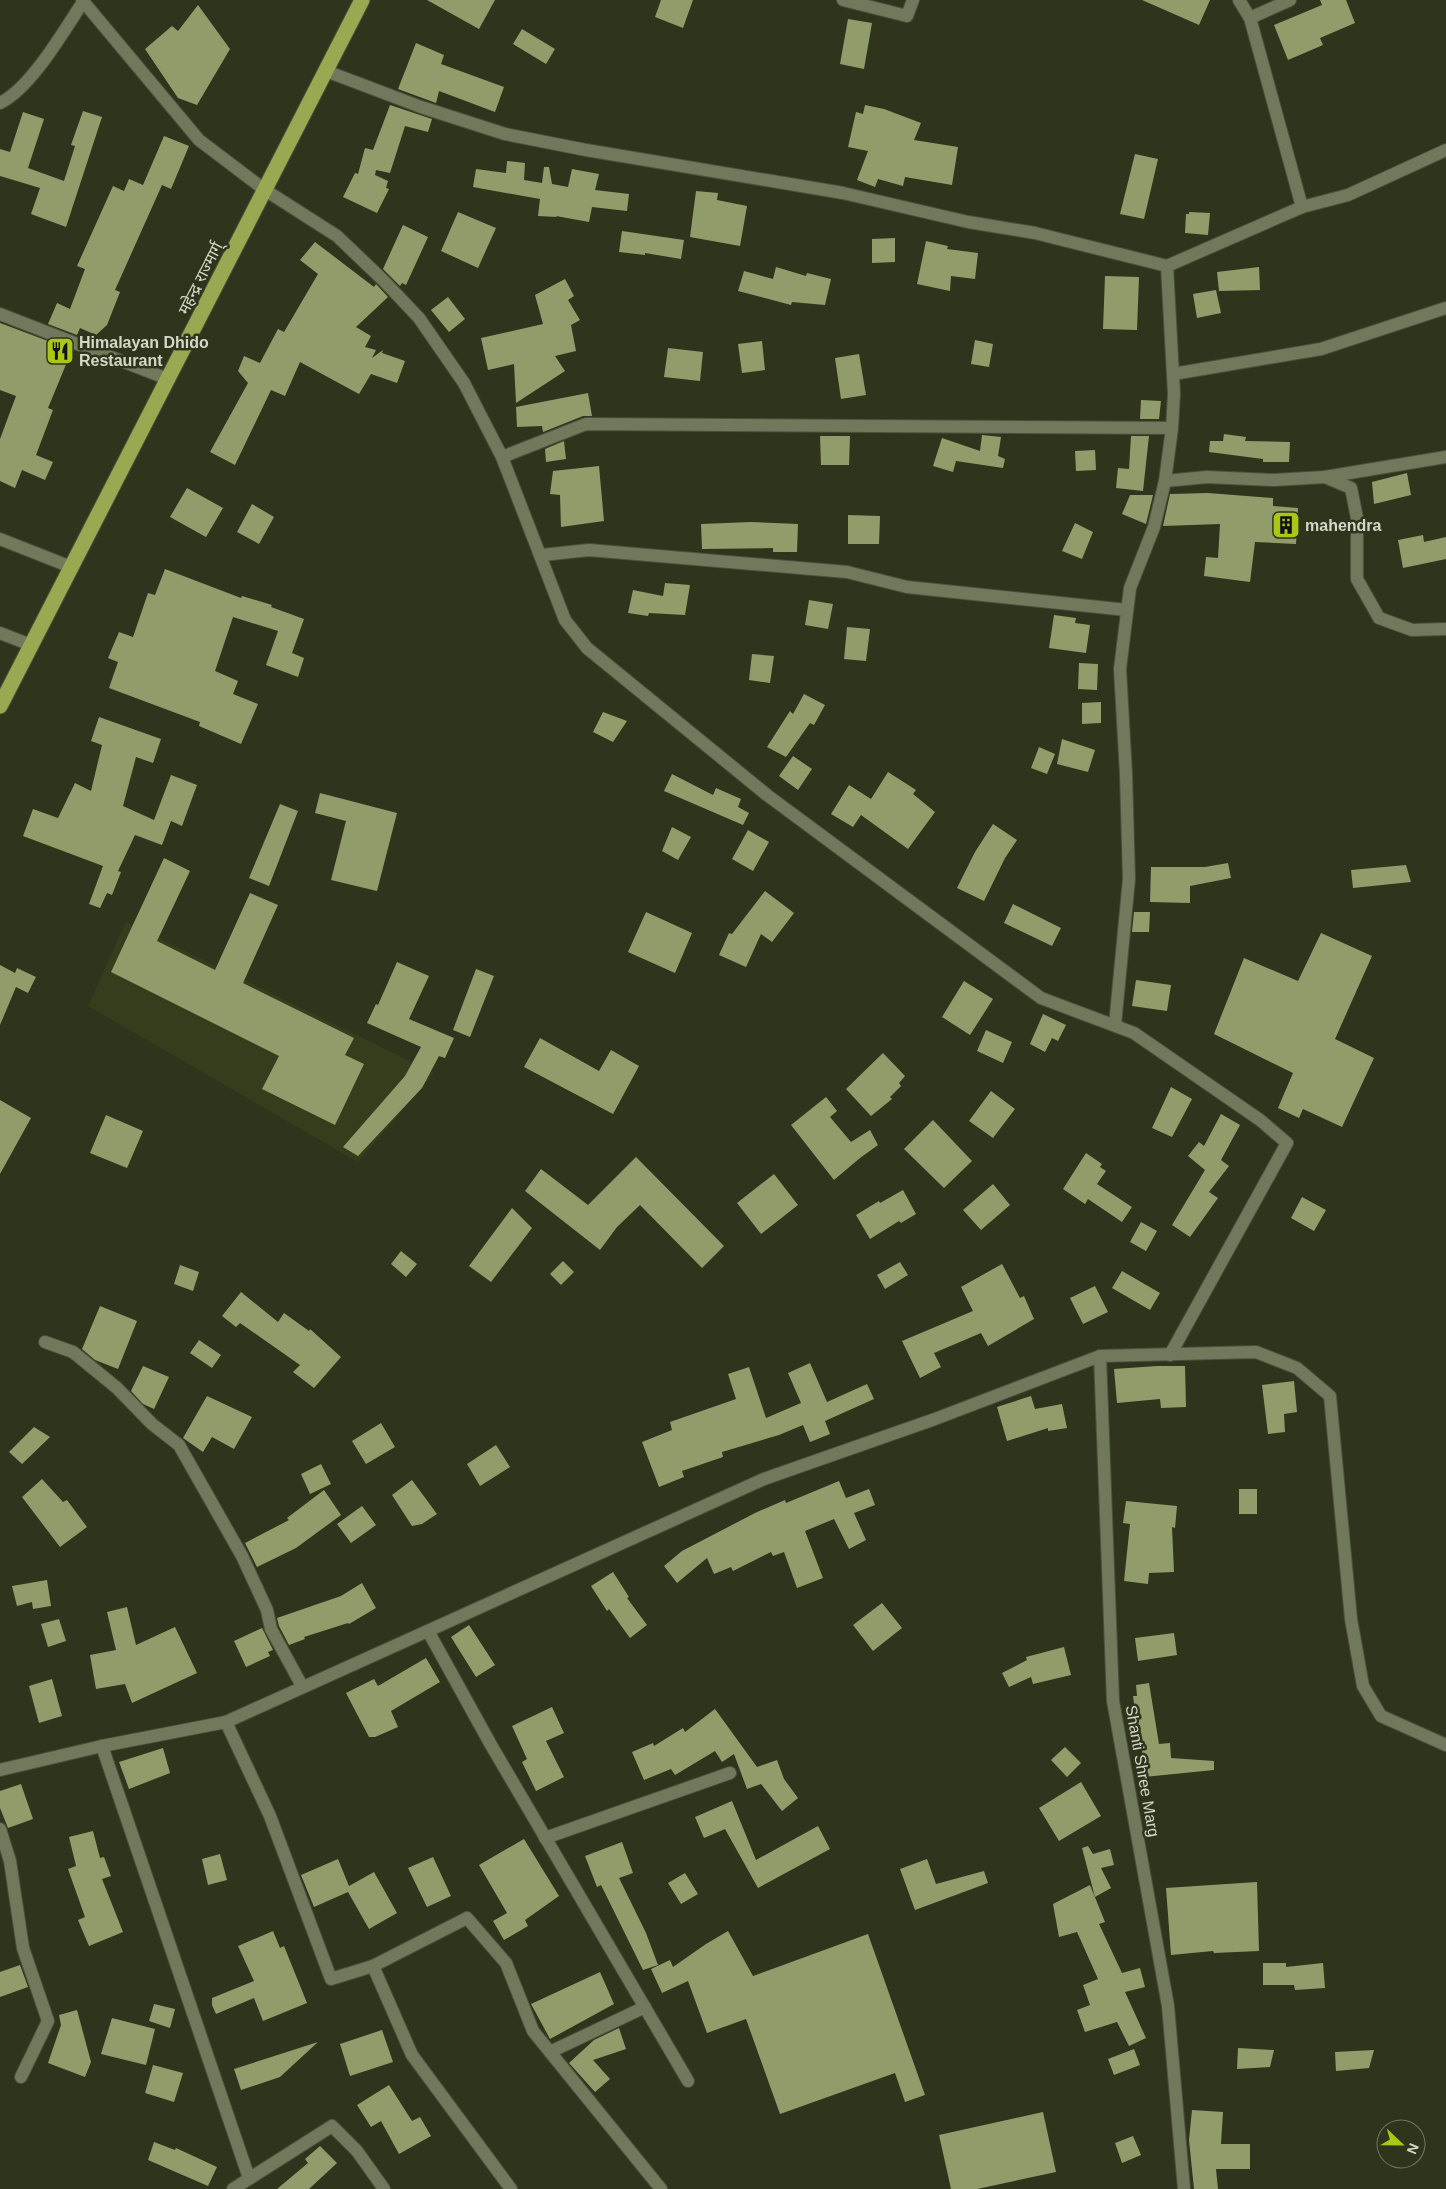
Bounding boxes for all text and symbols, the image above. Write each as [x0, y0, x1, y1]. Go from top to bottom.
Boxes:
street label: महेन्द्र राज्मार्ग् [174, 236, 229, 318]
place label: Himalayan Dhido Restaurant [79, 334, 209, 369]
restaurant icon: Himalayan Dhido Restaurant [45, 336, 75, 366]
building icon: mahendra [1271, 510, 1301, 540]
place label: mahendra [1305, 517, 1382, 534]
street label: Shanti Shree Marg [1123, 1704, 1162, 1838]
north arrow [1376, 2119, 1426, 2169]
text: N [1404, 2141, 1422, 2157]

